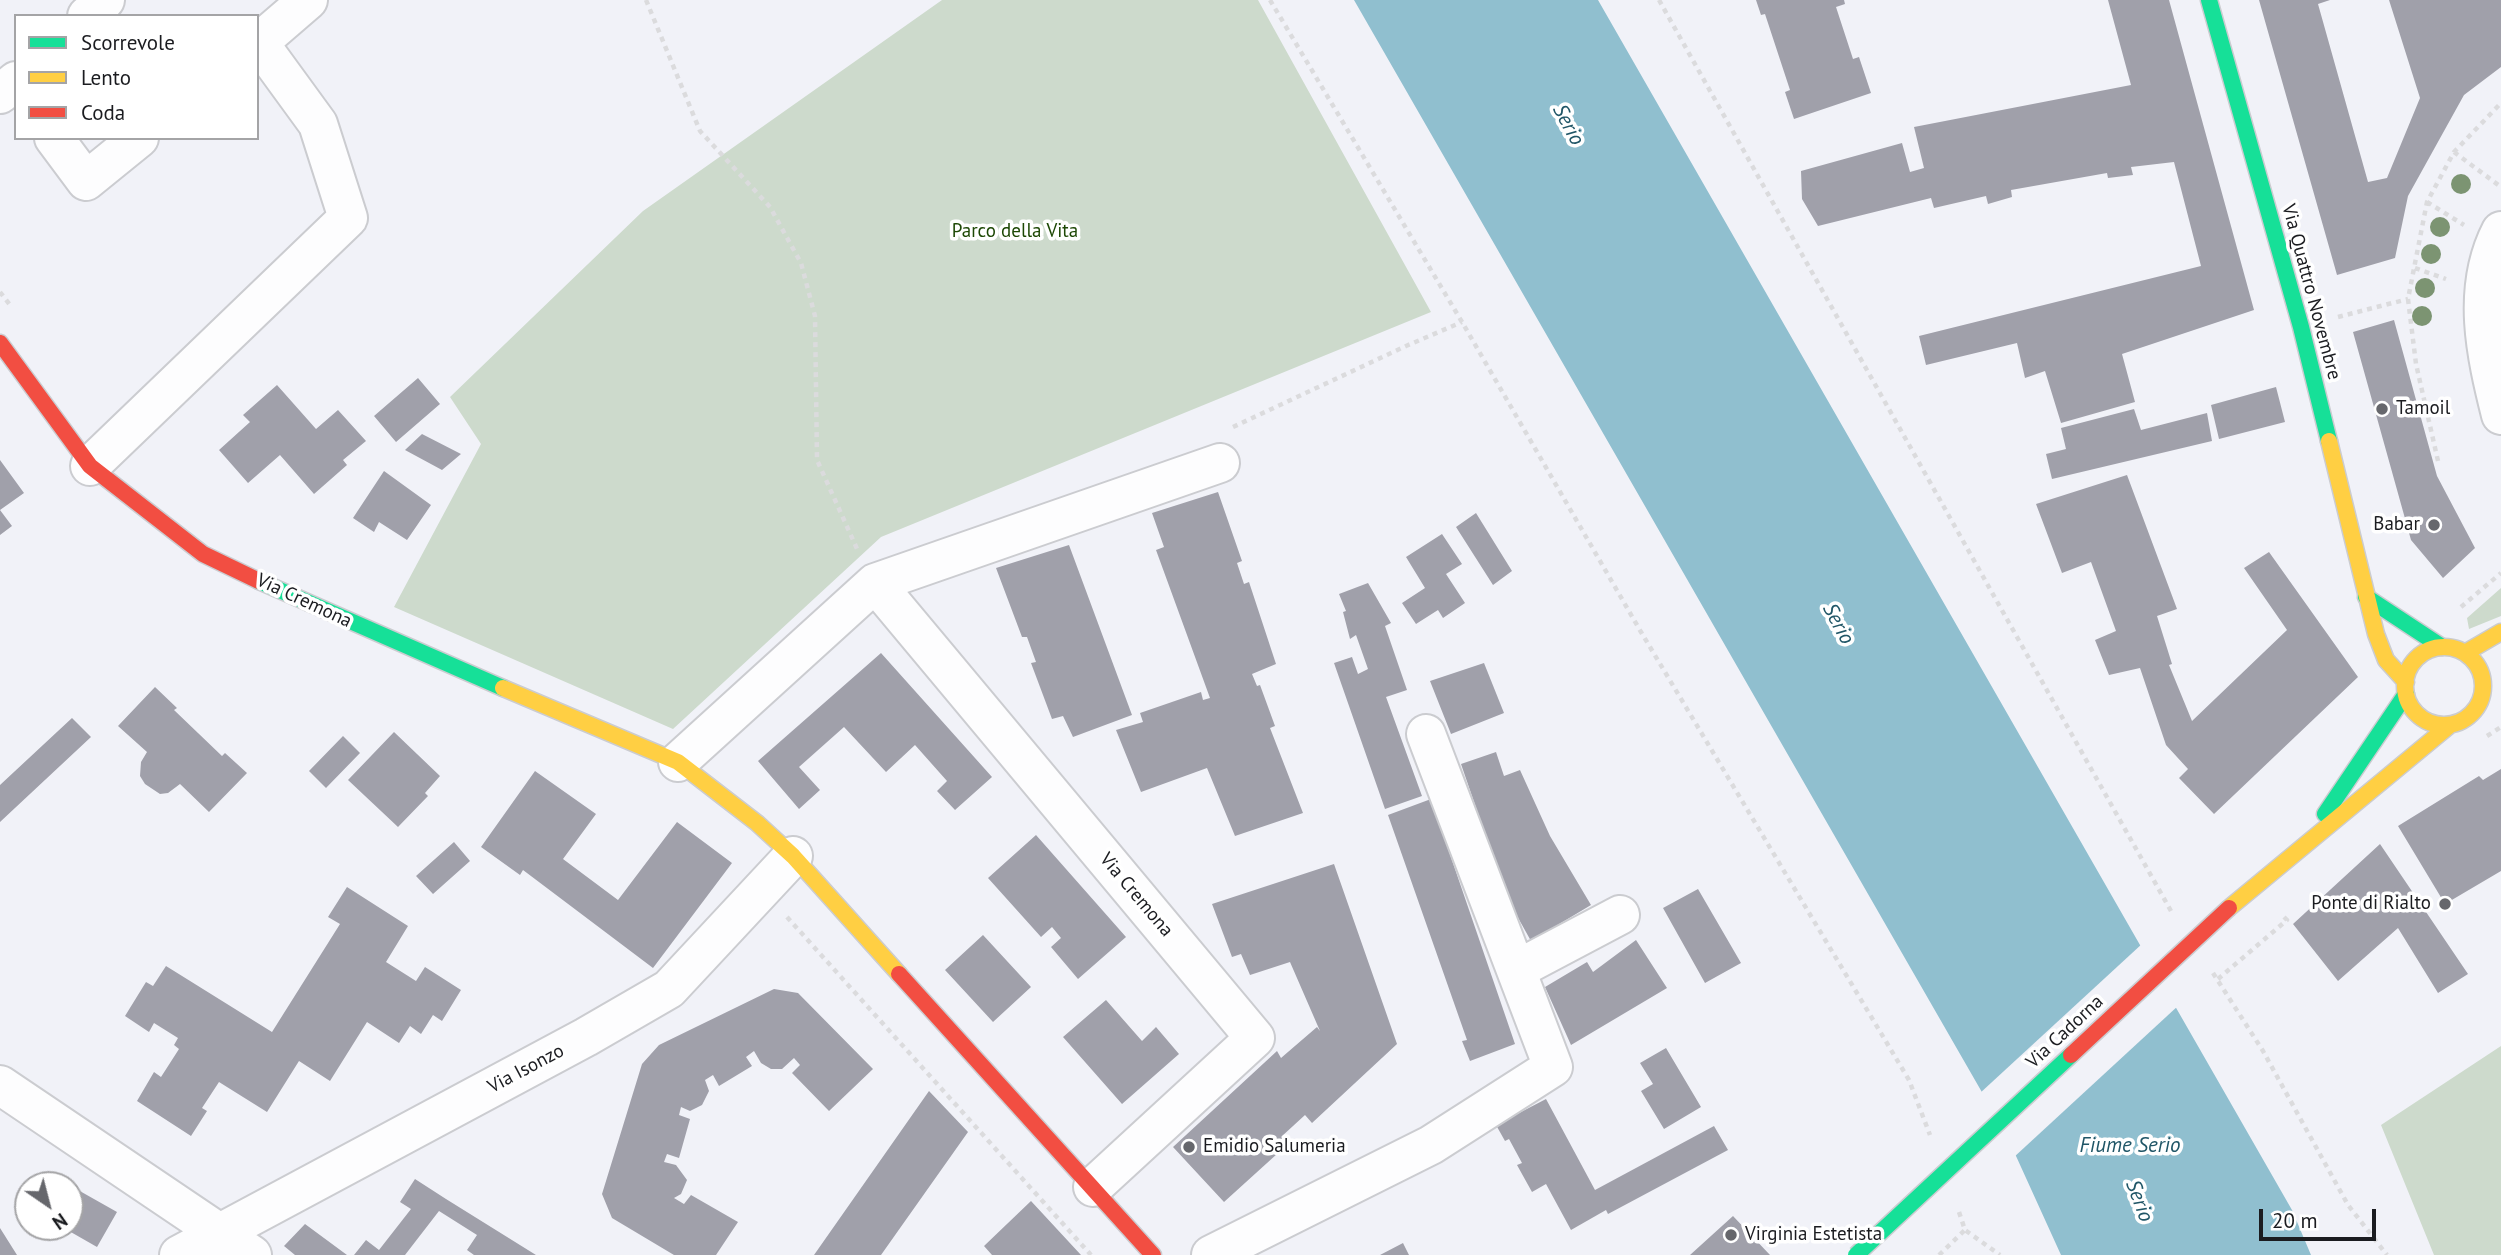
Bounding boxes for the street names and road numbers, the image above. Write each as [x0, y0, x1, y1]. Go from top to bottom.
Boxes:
street label: Via Quattro Novembre [2277, 202, 2345, 382]
street label: Via Cremona [253, 569, 355, 633]
street label: Via Cremona [1094, 848, 1178, 942]
street label: Via Cadorna [2022, 991, 2108, 1073]
street label: Via Isonzo [484, 1039, 568, 1099]

